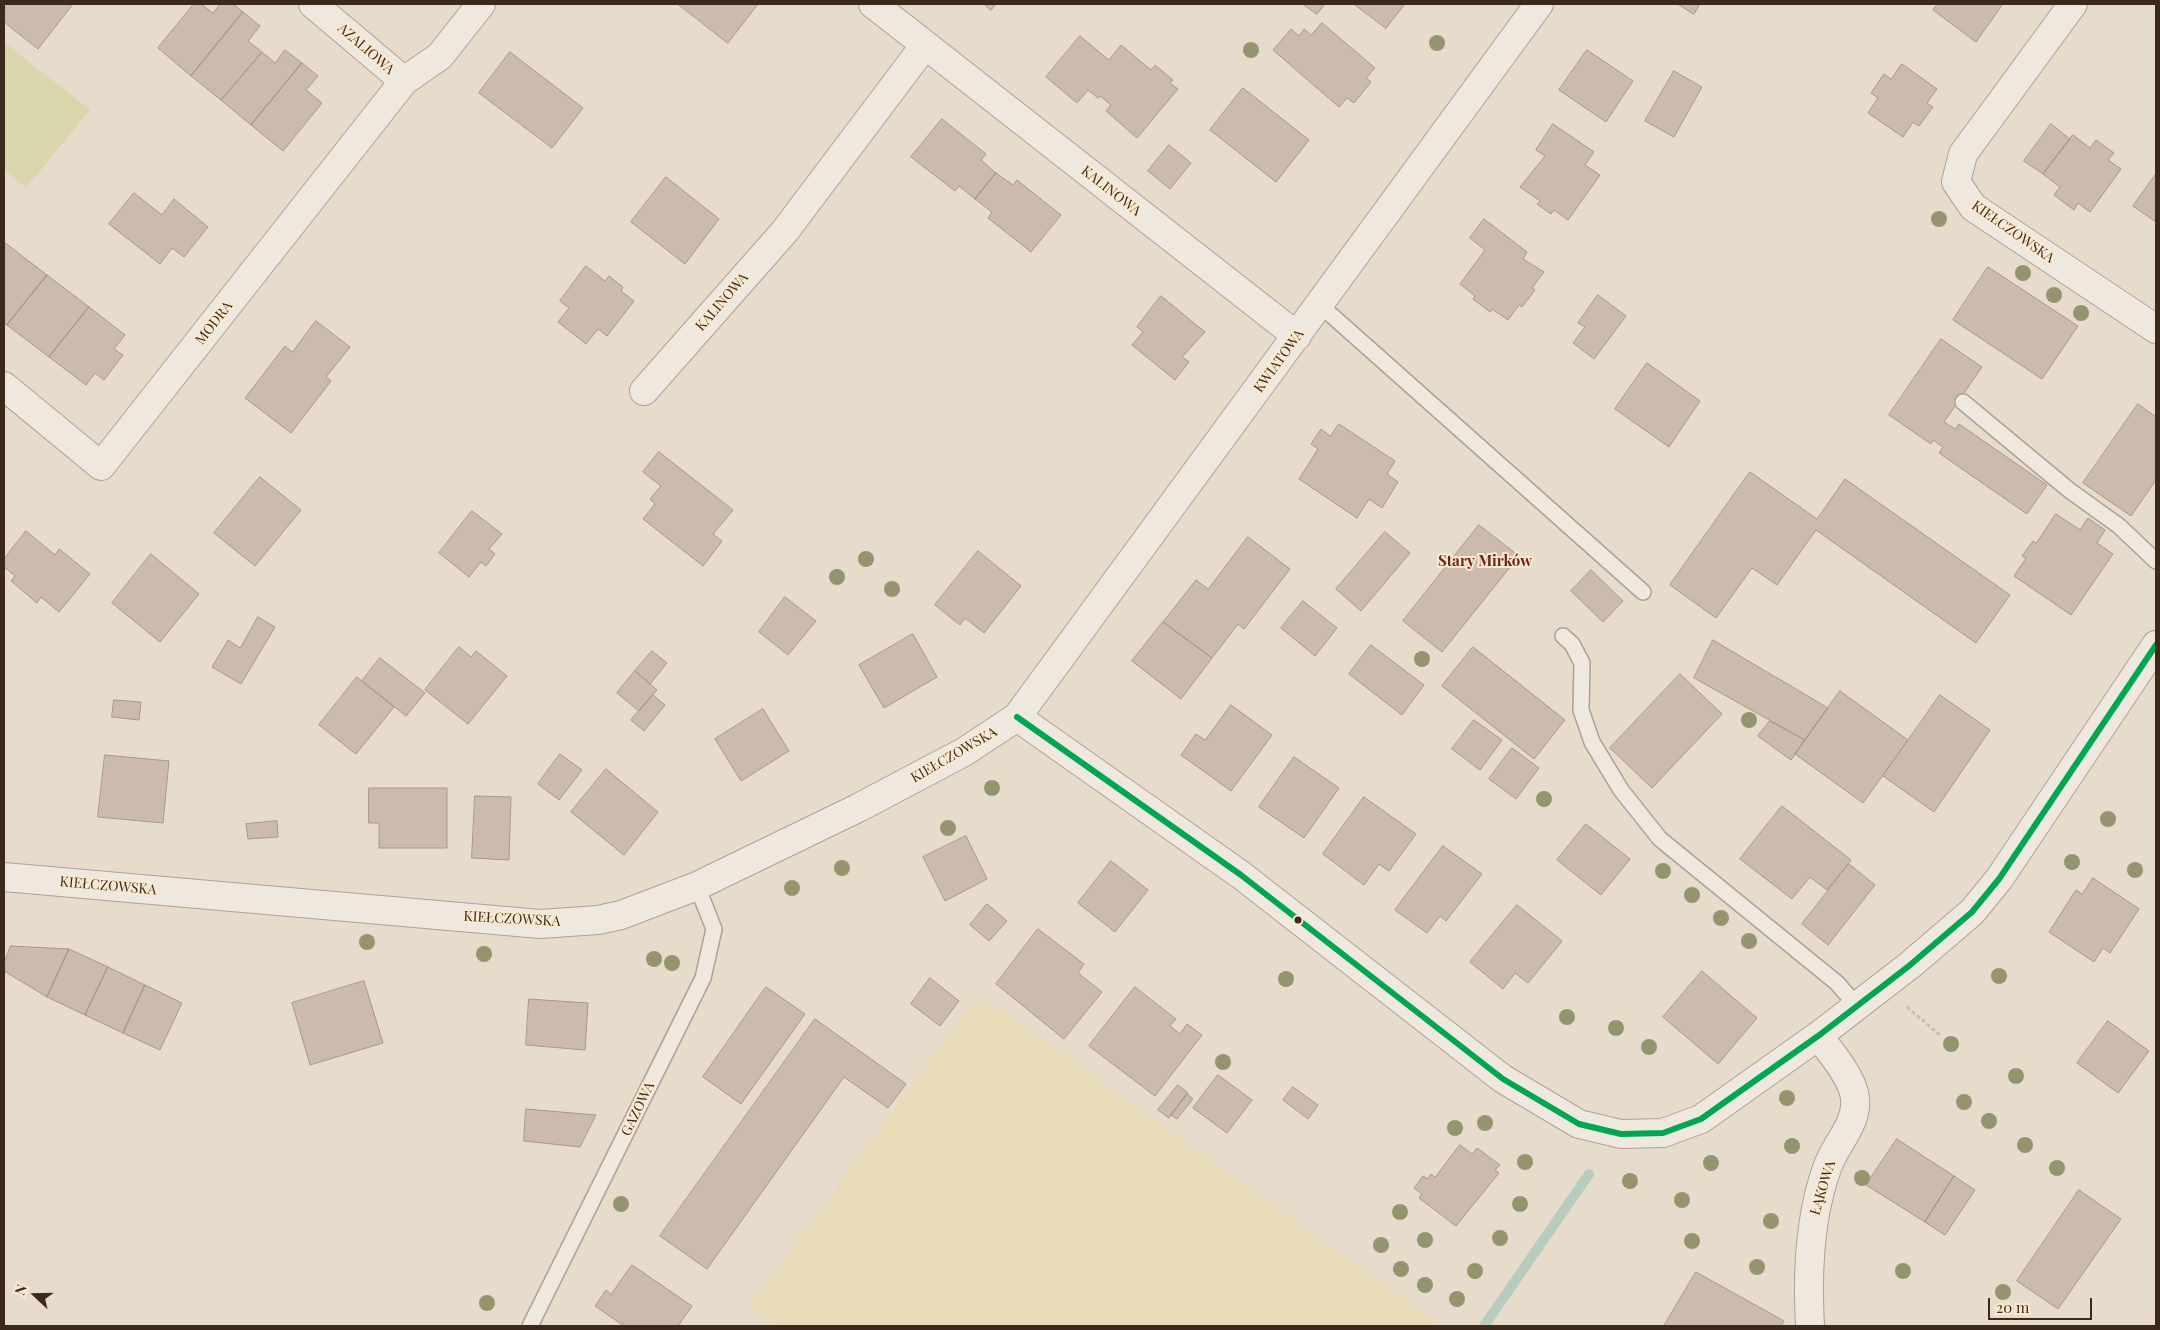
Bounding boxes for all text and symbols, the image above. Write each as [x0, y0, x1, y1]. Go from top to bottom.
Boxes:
street label: AZALIOWA [334, 20, 398, 78]
street label: KALINOWA [1078, 162, 1144, 220]
street label: KIEŁCZOWSKA [1968, 197, 2058, 267]
street label: KALINOWA [692, 270, 752, 334]
street label: MODRA [192, 298, 236, 348]
street label: KWIATOWA [1250, 326, 1308, 396]
district label: Stary Mirków [1438, 552, 1532, 570]
street label: KIEŁCZOWSKA [908, 723, 1000, 787]
street label: KIEŁCZOWSKA [59, 873, 157, 899]
street label: KIEŁCZOWSKA [463, 908, 561, 930]
unlabelled marker [1293, 915, 1303, 925]
street label: GAZOWA [618, 1079, 658, 1139]
street label: ŁĄKOWA [1807, 1159, 1839, 1217]
north arrow [10, 1270, 60, 1320]
text: N [10, 1281, 31, 1298]
scale bar [1990, 1288, 2094, 1320]
text: 20 m [1996, 1297, 2029, 1317]

